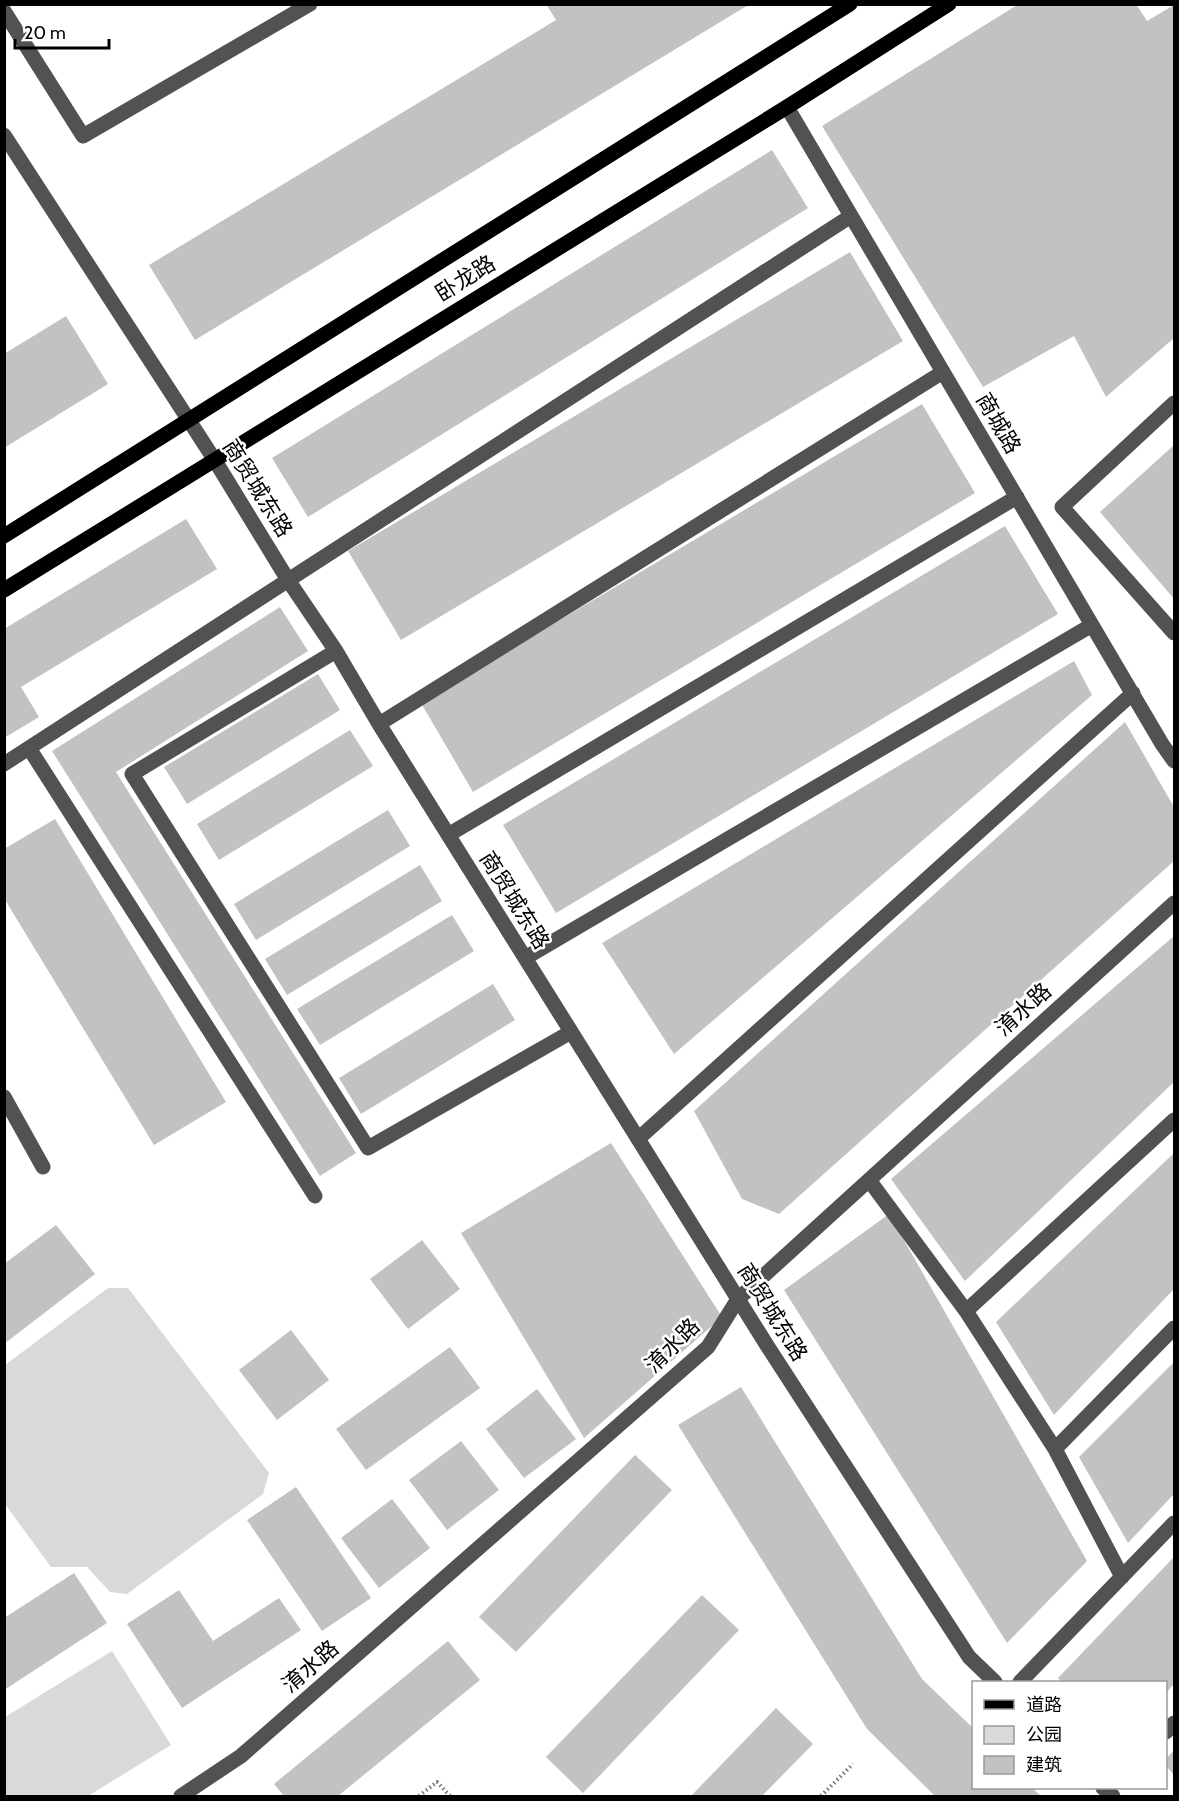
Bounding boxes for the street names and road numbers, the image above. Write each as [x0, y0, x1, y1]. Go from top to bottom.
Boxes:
street label: 卧龙路 [430, 249, 500, 307]
street label: 商城路 [970, 388, 1027, 459]
street label: 商贸城东路 [217, 434, 298, 542]
street label: 商贸城东路 [474, 846, 555, 954]
street label: 淯水路 [990, 977, 1057, 1041]
street label: 商贸城东路 [732, 1258, 813, 1366]
street label: 淯水路 [639, 1312, 705, 1378]
street label: 淯水路 [277, 1635, 344, 1698]

